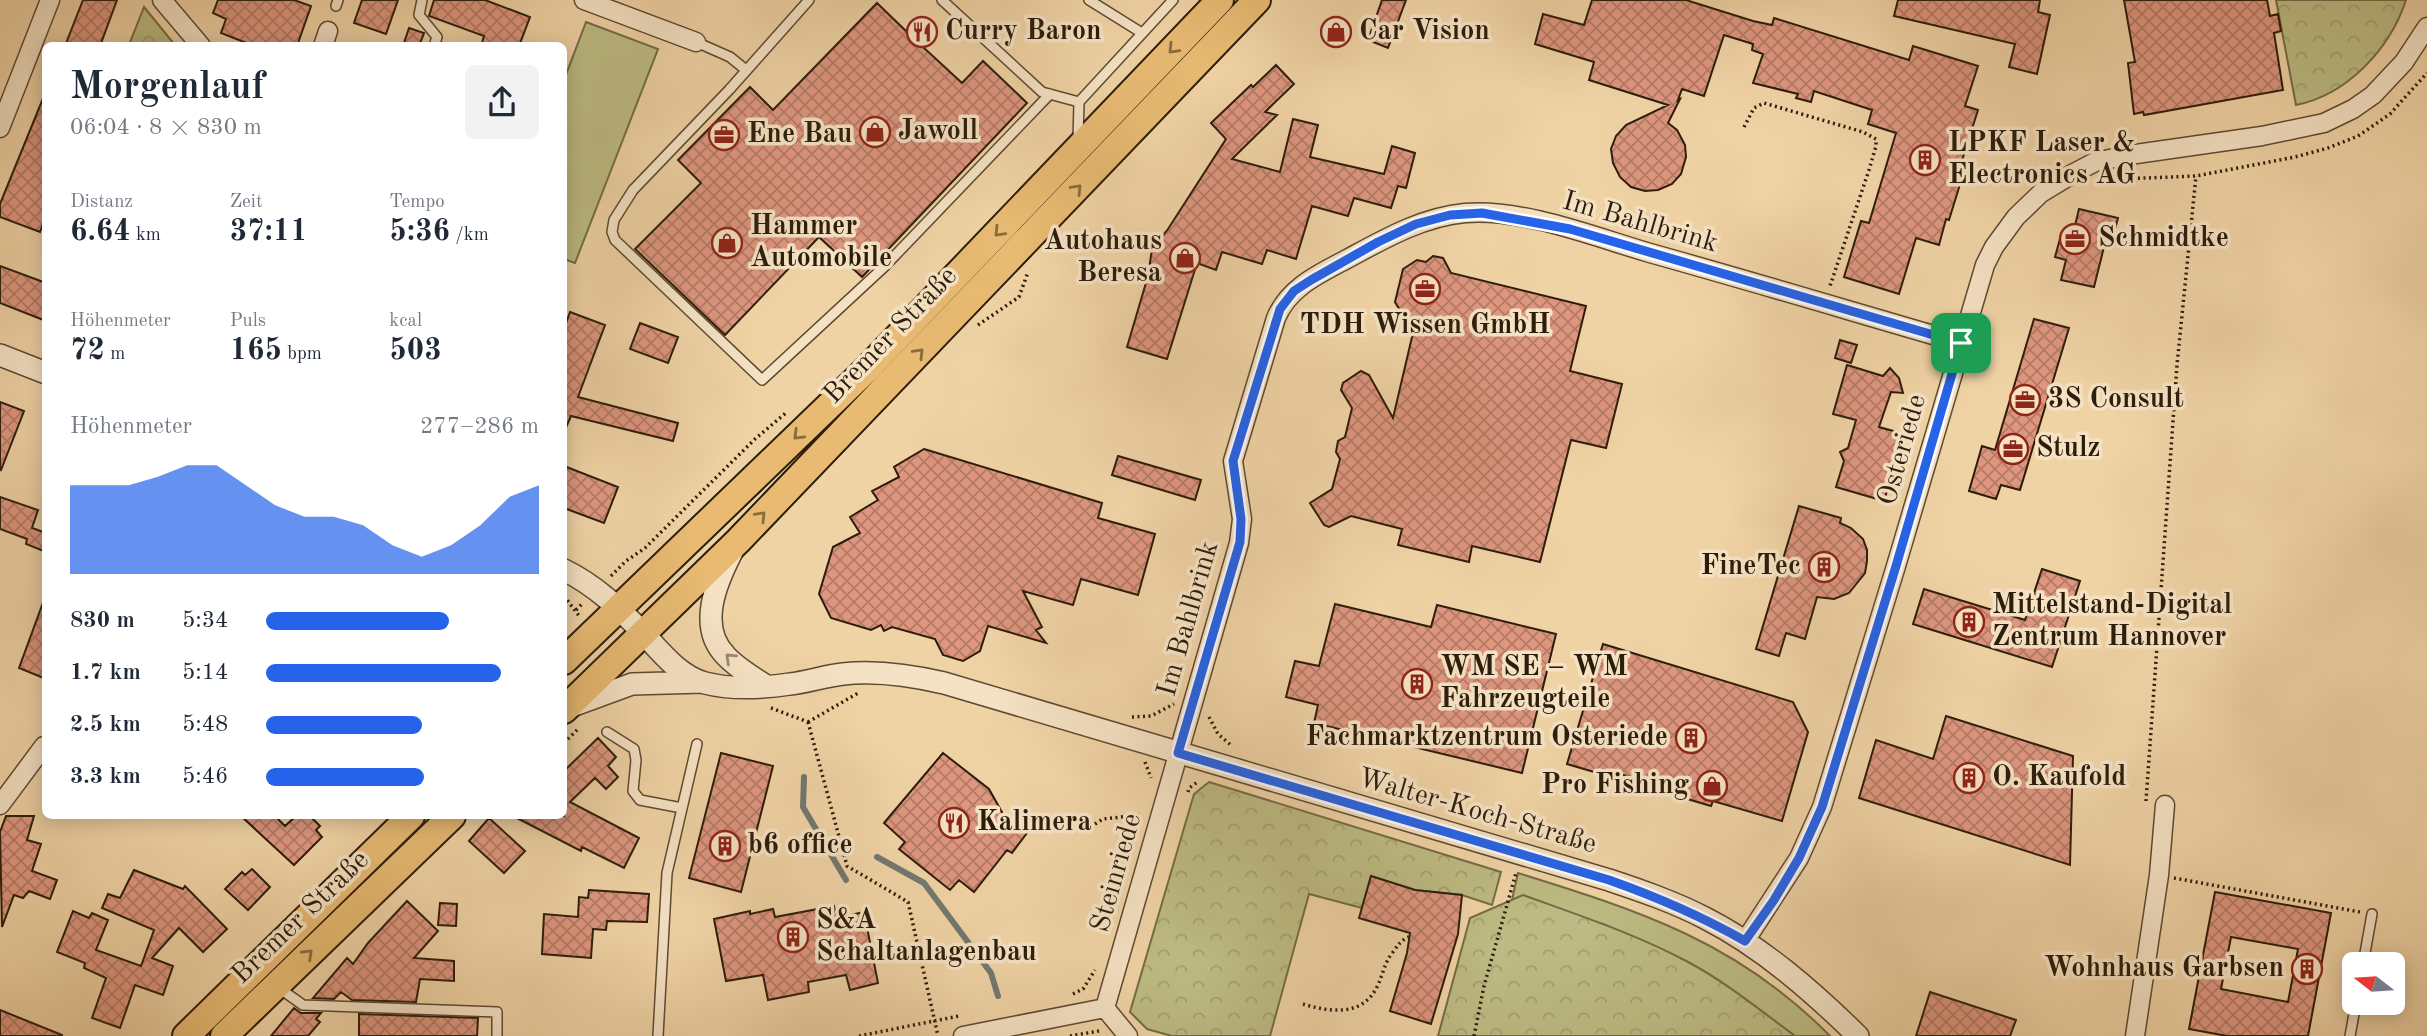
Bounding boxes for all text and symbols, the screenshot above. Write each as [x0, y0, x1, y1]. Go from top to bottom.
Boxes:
restaurant icon: Curry Baron [905, 15, 939, 49]
shop icon: Car Vision [1319, 15, 1353, 49]
place label: Curry Baron [945, 18, 1102, 46]
place label: Car Vision [1359, 18, 1490, 46]
one-way arrow [1169, 41, 1182, 54]
button: share [465, 65, 539, 139]
text: Morgenlauf [70, 69, 265, 107]
shop icon: Jawoll [858, 115, 892, 149]
text: 06:04 · 8 × 830 m [70, 116, 262, 139]
office icon: Ene Bau [707, 118, 741, 152]
place label: Jawoll [898, 118, 979, 146]
place label: Ene Bau [747, 121, 852, 149]
place label: LPKF Laser & Electronics AG [1948, 130, 2136, 190]
building icon: LPKF Laser & Electronics AG [1908, 143, 1942, 177]
one-way arrow [1068, 184, 1081, 197]
street label: Im Bahlbrink [1559, 187, 1721, 259]
text: Distanz [70, 193, 133, 212]
text: Zeit [230, 193, 263, 212]
text: Tempo [389, 193, 445, 212]
place label: Hammer Automobile [750, 213, 892, 273]
text: 6.64 [70, 217, 131, 247]
text: 37:11 [230, 217, 308, 247]
text: 5:36 [389, 217, 450, 247]
office icon: Schmidtke [2058, 222, 2092, 256]
one-way arrow [995, 223, 1008, 236]
place label: Schmidtke [2098, 225, 2229, 253]
text: km [131, 226, 161, 245]
text: /km [450, 226, 489, 245]
shop icon: Hammer Automobile [710, 226, 744, 260]
place label: Autohaus Beresa [1044, 228, 1162, 288]
shop icon: Autohaus Beresa [1168, 241, 1202, 275]
street label: Bremer Straße [819, 262, 963, 410]
office icon: TDH Wissen GmbH [1408, 272, 1442, 306]
text: Höhenmeter [70, 312, 171, 331]
text: Puls [230, 312, 266, 331]
text: kcal [389, 312, 422, 331]
place label: TDH Wissen GmbH [1300, 312, 1550, 340]
pin [1931, 313, 1991, 373]
icon: arrive [1942, 324, 1980, 362]
text: 72 [70, 336, 105, 366]
text: 165 [230, 336, 282, 366]
text: 503 [389, 336, 442, 366]
text: m [105, 345, 125, 364]
text: bpm [282, 345, 322, 364]
one-way arrow [911, 348, 924, 361]
office icon: 3S Consult [2008, 383, 2042, 417]
place label: 3S Consult [2048, 386, 2184, 414]
street label: Osteriede [1874, 391, 1932, 509]
text: Höhenmeter [70, 415, 192, 438]
text: 277–286 m [420, 415, 539, 438]
one-way arrow [793, 426, 806, 439]
office icon: Stulz [1996, 432, 2030, 466]
place label: Stulz [2036, 435, 2100, 463]
one-way arrow [753, 512, 766, 525]
street label: Im Bahlbrink [1153, 538, 1225, 700]
building icon: FineTec [1807, 550, 1841, 584]
place label: FineTec [1701, 553, 1801, 581]
place label: Mittelstand-Digital Zentrum Hannover [1992, 592, 2232, 652]
building icon: Mittelstand-Digital Zentrum Hannover [1952, 605, 1986, 639]
text: 830 m [70, 609, 135, 632]
text: 5:34 [182, 609, 228, 632]
one-way arrow [725, 654, 738, 666]
place label: WM SE – WM Fahrzeugteile [1440, 654, 1628, 714]
text: 1.7 km [70, 661, 141, 684]
text: 5:14 [182, 661, 228, 684]
building icon: WM SE – WM Fahrzeugteile [1400, 667, 1434, 701]
text: 2.5 km [70, 713, 141, 736]
text: 5:48 [182, 713, 228, 736]
building icon: Fachmarktzentrum Osteriede [1674, 721, 1708, 755]
place label: Fachmarktzentrum Osteriede [1306, 724, 1668, 752]
building icon: O. Kaufold [1952, 761, 1986, 795]
place label: O. Kaufold [1992, 764, 2126, 792]
text: 3.3 km [70, 765, 141, 788]
text: 5:46 [182, 765, 228, 788]
street label: Walter-Koch-Straße [1355, 765, 1599, 859]
shop icon: Pro Fishing [1695, 769, 1729, 803]
place label: Pro Fishing [1541, 772, 1689, 800]
restaurant icon: Kalimera [937, 806, 971, 840]
place label: Kalimera [977, 809, 1092, 837]
street label: Steinriede [1087, 810, 1147, 936]
building icon: b6 office [708, 829, 742, 863]
place label: b6 office [748, 832, 853, 860]
street label: Bremer Straße [227, 846, 375, 990]
place label: S&A Schaltanlagenbau [816, 907, 1037, 967]
building icon: S&A Schaltanlagenbau [776, 920, 810, 954]
one-way arrow [300, 950, 313, 963]
building icon: Wohnhaus Garbsen [2290, 952, 2324, 986]
north arrow [2342, 952, 2404, 1015]
map controls [2342, 952, 2405, 1015]
place label: Wohnhaus Garbsen [2044, 955, 2284, 983]

